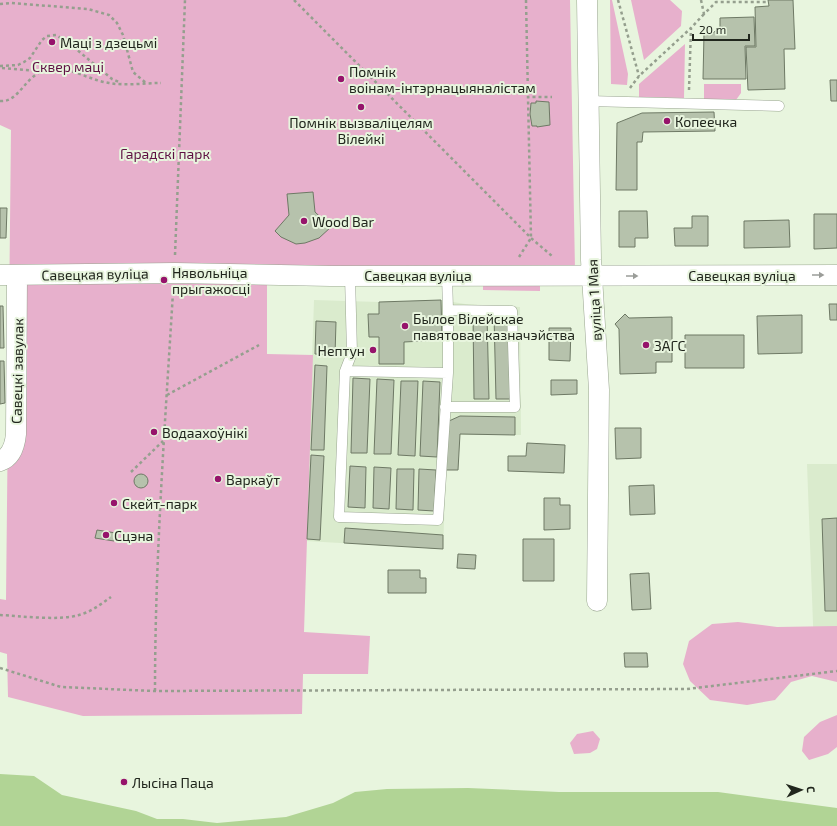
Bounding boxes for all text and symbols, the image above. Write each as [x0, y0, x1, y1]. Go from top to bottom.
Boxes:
scale bar [693, 16, 749, 42]
text: 20 m [699, 22, 726, 36]
place label: Маці з дзецьмі [60, 34, 157, 51]
marker: Маці з дзецьмі [47, 37, 57, 47]
park label: Сквер маці [32, 58, 104, 75]
place label: Помнік воінам-інтэрнацыяналістам [349, 63, 536, 96]
marker: Помнік воінам-інтэрнацыяналістам [336, 74, 346, 84]
marker: Помнік вызваліцелям Вілейкі [356, 102, 366, 112]
place label: Копеечка [675, 113, 737, 130]
place label: Помнік вызваліцелям Вілейкі [289, 114, 433, 147]
marker: Копеечка [662, 116, 672, 126]
park label: Гарадскі парк [120, 145, 210, 162]
place label: Wood Bar [312, 213, 374, 230]
marker: Wood Bar [299, 216, 309, 226]
street label: вуліца 1 Мая [583, 259, 605, 341]
place label: Нявольніца прыгажосці [172, 264, 250, 297]
street label: Савецкая вуліца [41, 265, 149, 283]
street label: Савецкая вуліца [364, 267, 472, 284]
street label: Савецкая вуліца [688, 267, 796, 284]
one-way arrow [812, 272, 825, 278]
one-way arrow [626, 273, 639, 279]
marker: Нявольніца прыгажосці [159, 275, 169, 285]
place label: Былое Вілейскае павятовае казначэйства [413, 310, 575, 343]
street label: Савецкі завулак [8, 317, 26, 424]
marker: Былое Вілейскае павятовае казначэйства [400, 321, 410, 331]
place label: ЗАГС [654, 337, 685, 354]
marker: ЗАГС [641, 340, 651, 350]
place label: Нептун [318, 342, 365, 359]
marker: Нептун [368, 345, 378, 355]
place label: Водаахоўнікі [162, 424, 247, 441]
marker: Водаахоўнікі [149, 427, 159, 437]
place label: Варкаўт [226, 471, 280, 488]
marker: Варкаўт [213, 474, 223, 484]
place label: Скейт-парк [122, 495, 198, 512]
marker: Скейт-парк [109, 498, 119, 508]
place label: Сцэна [114, 527, 153, 544]
marker: Сцэна [101, 530, 111, 540]
north arrow [781, 770, 821, 810]
place label: Лысіна Паца [132, 774, 214, 791]
marker: Лысіна Паца [119, 777, 129, 787]
text: С [805, 786, 818, 794]

